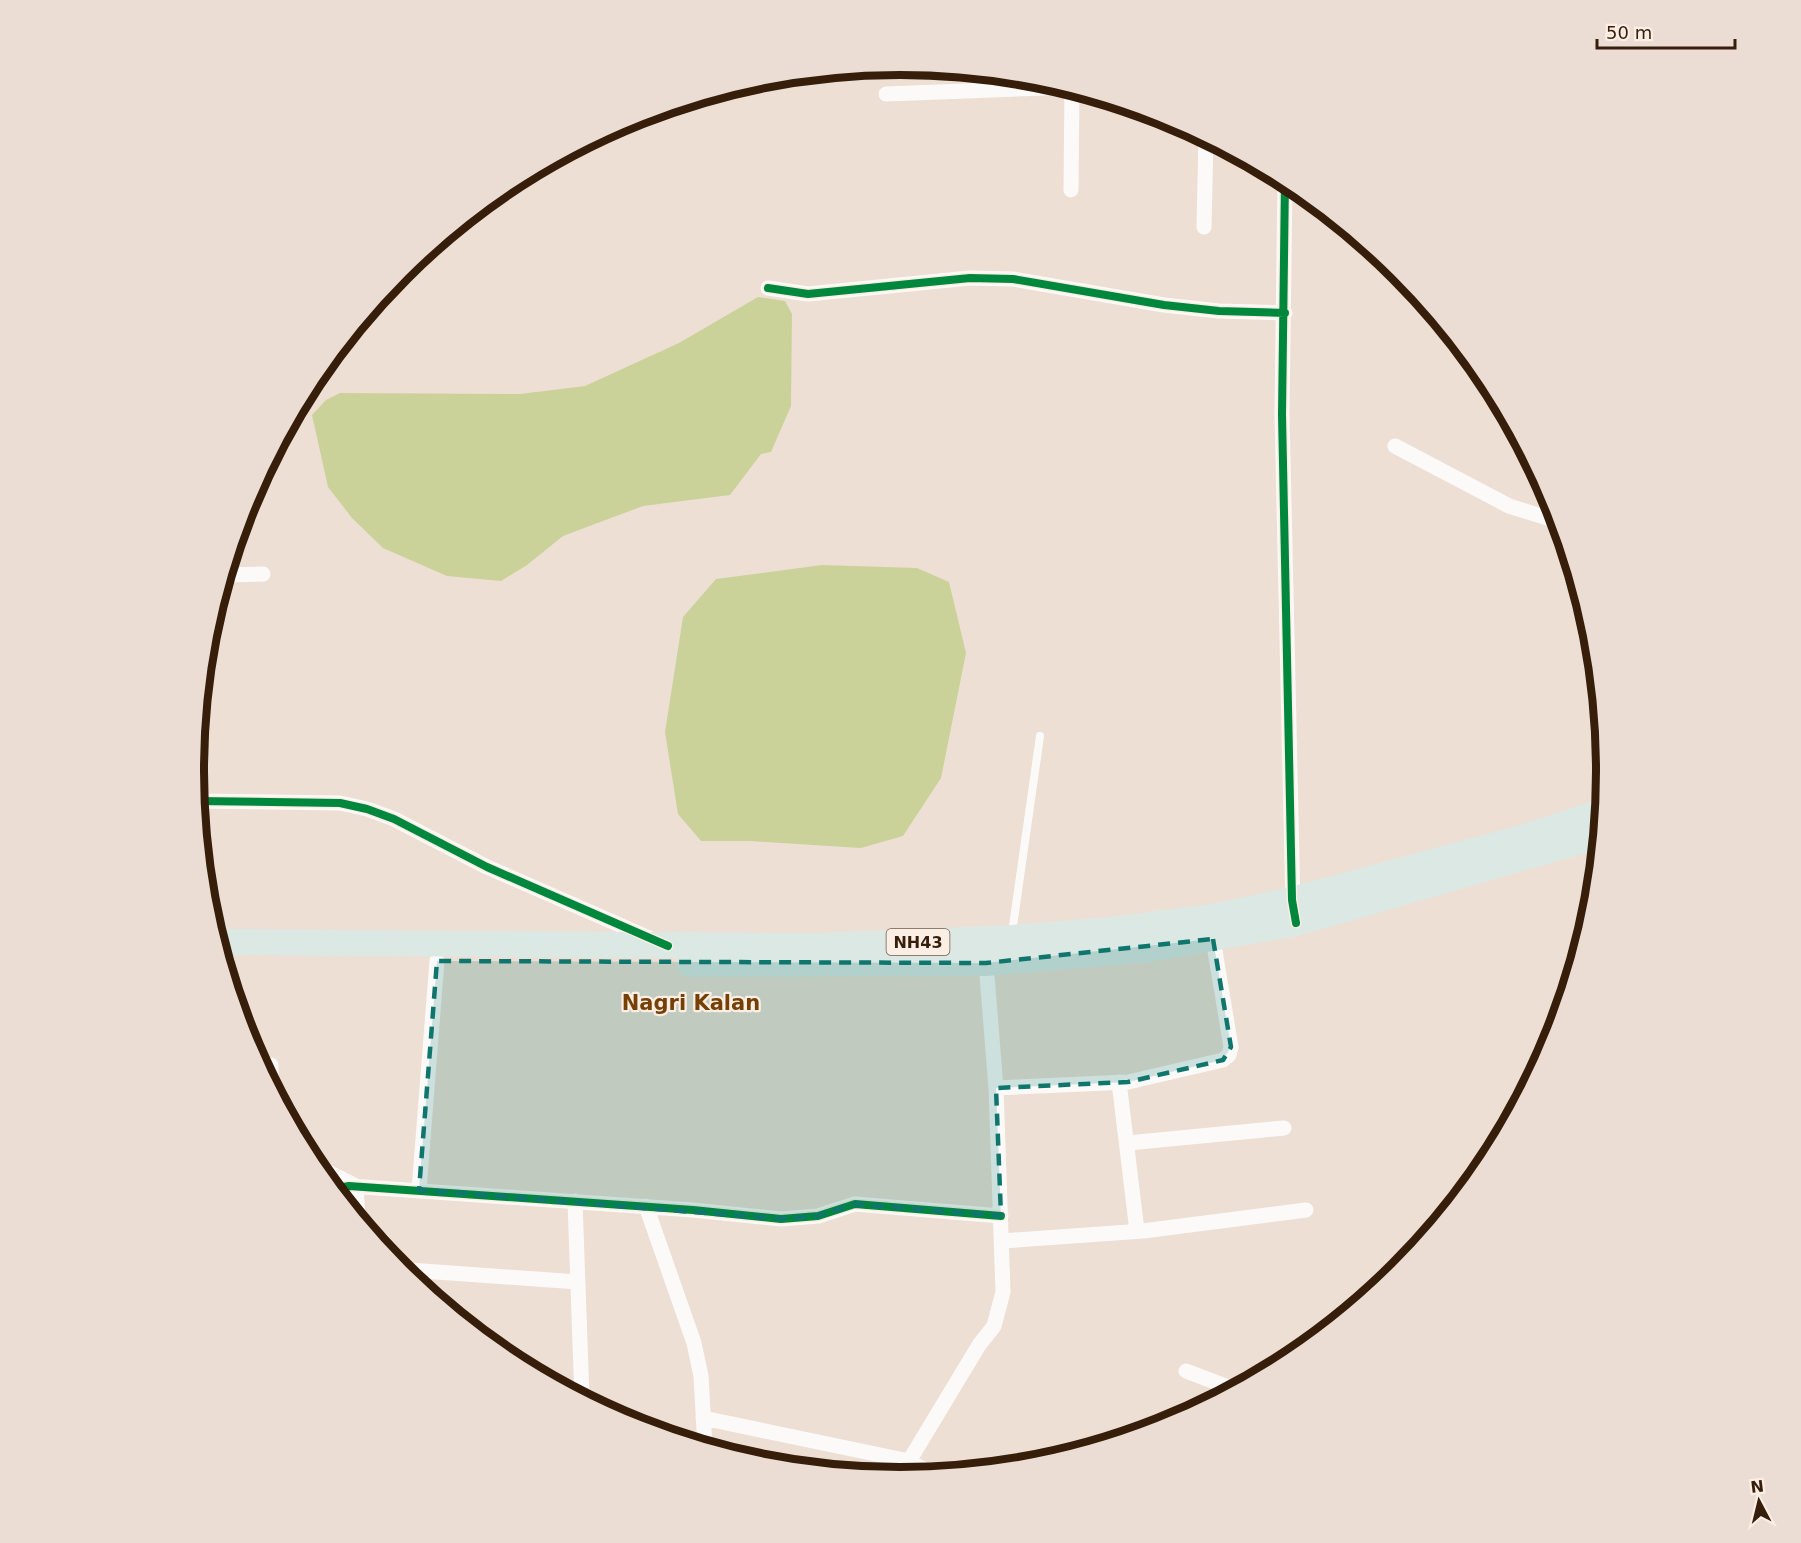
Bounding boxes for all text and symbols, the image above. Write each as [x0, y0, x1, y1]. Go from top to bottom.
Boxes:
scale bar [1597, 12, 1735, 50]
text: 50 m [1606, 22, 1652, 43]
road number: NH43 [886, 929, 950, 955]
district label: Nagri Kalan [622, 991, 760, 1015]
north arrow [1729, 1471, 1789, 1531]
text: N [1749, 1476, 1765, 1497]

